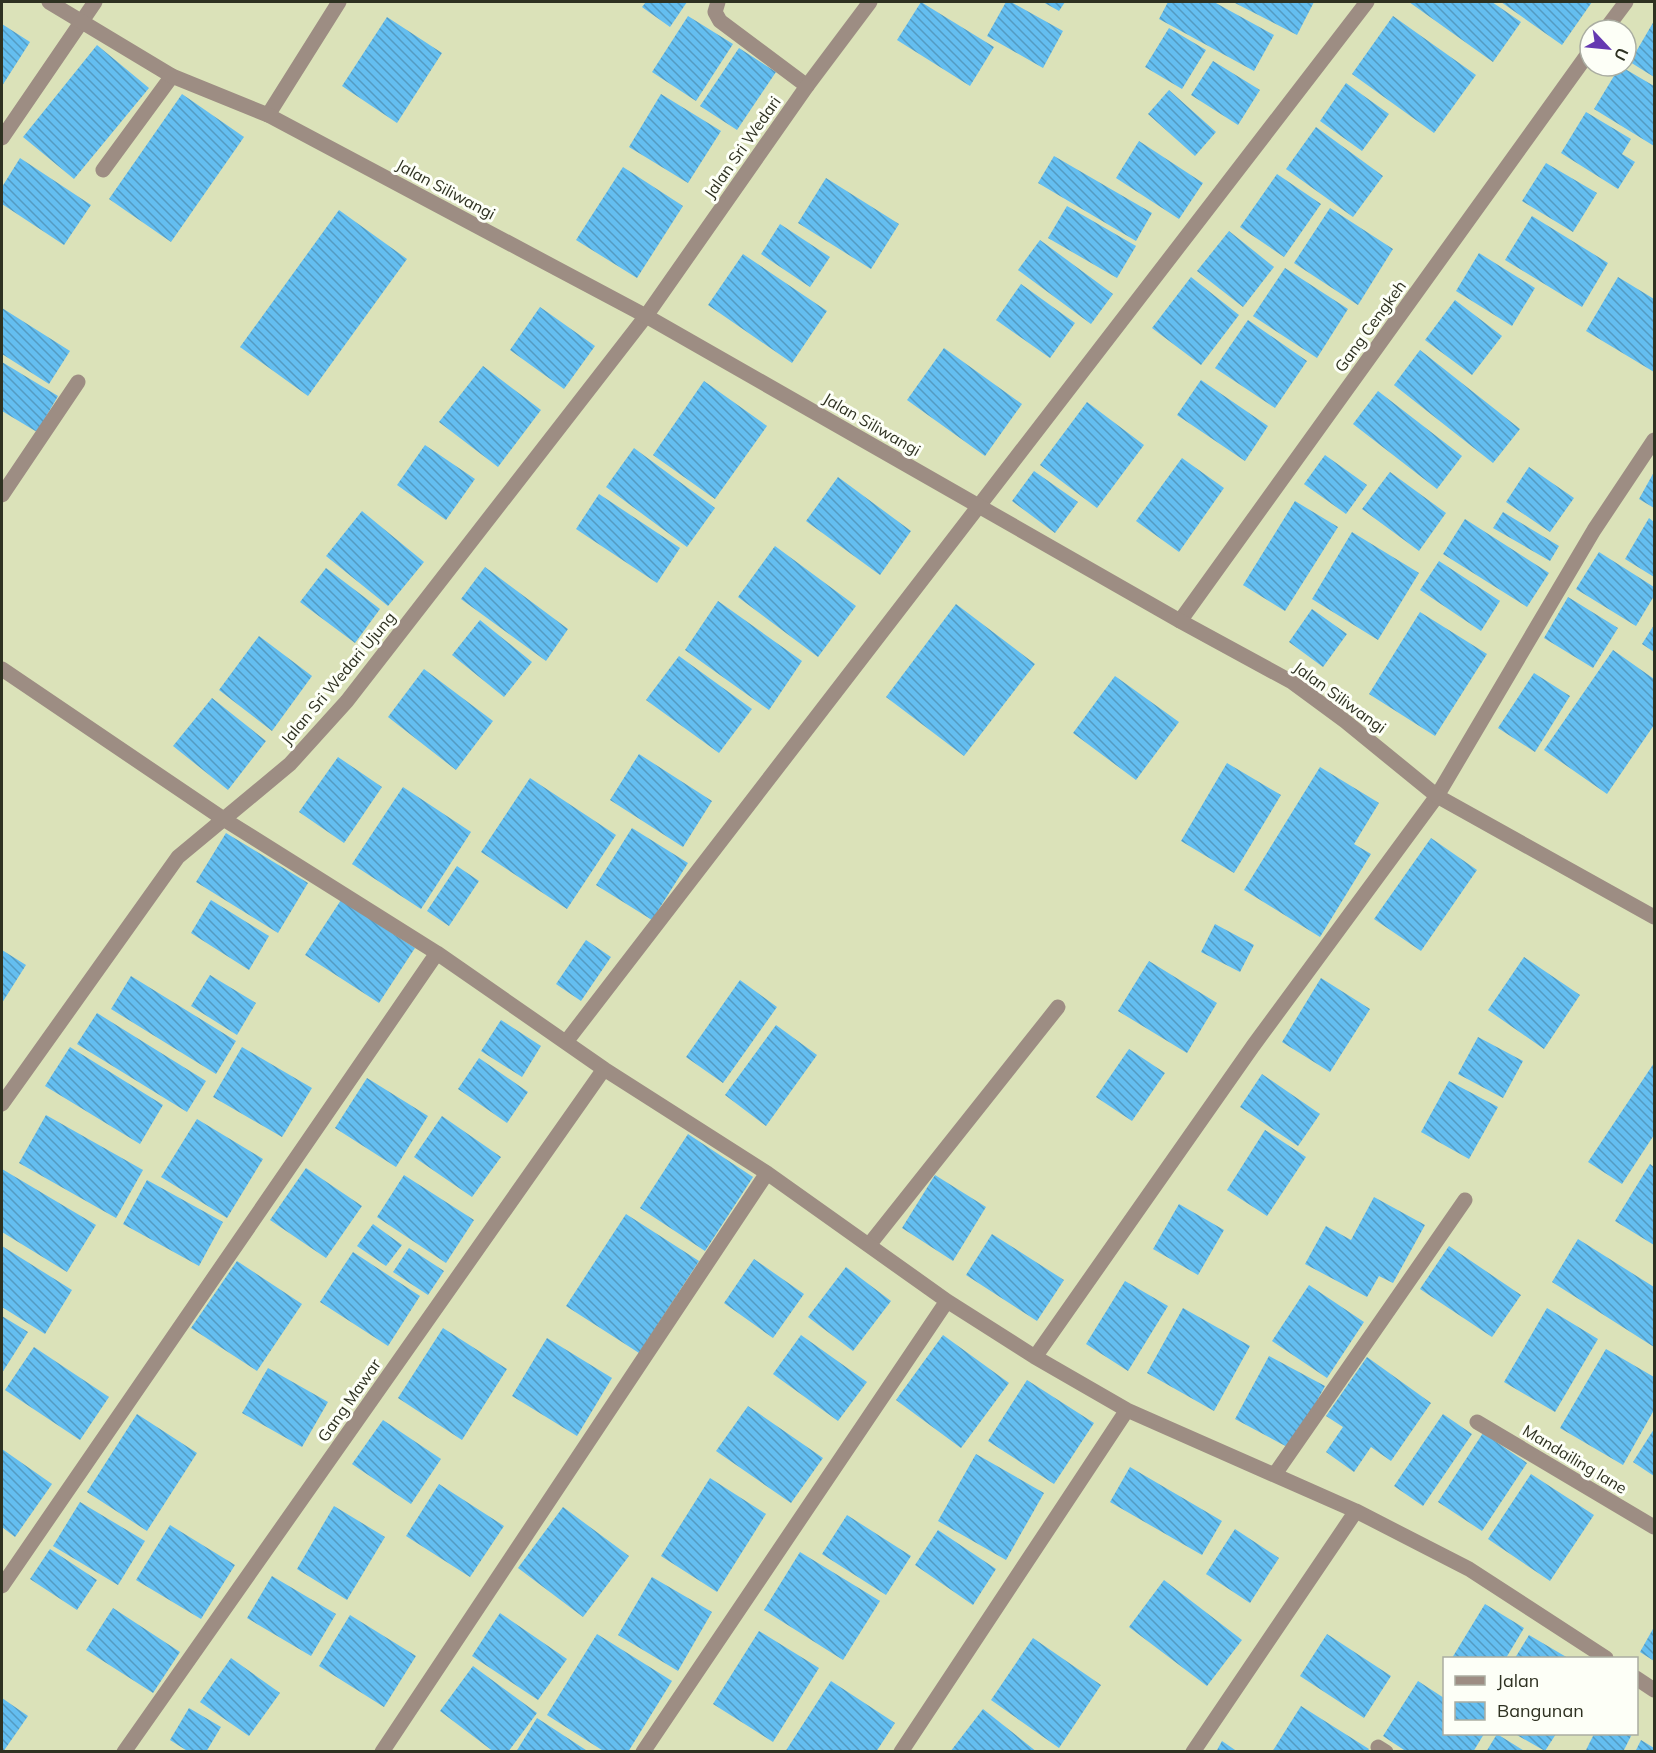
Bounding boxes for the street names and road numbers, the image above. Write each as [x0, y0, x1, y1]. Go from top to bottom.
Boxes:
street label: Jalan Sri Wedari [699, 92, 785, 202]
street label: Jalan Siliwangi [393, 154, 499, 224]
street label: Gang Cengkeh [1330, 276, 1410, 376]
street label: Jalan Siliwangi [820, 388, 924, 460]
street label: Jalan Sri Wedari Ujung [276, 607, 400, 749]
street label: Jalan Siliwangi [1290, 657, 1390, 737]
street label: Gang Mawar [313, 1354, 385, 1445]
street label: Mandailing lane [1519, 1420, 1631, 1498]

